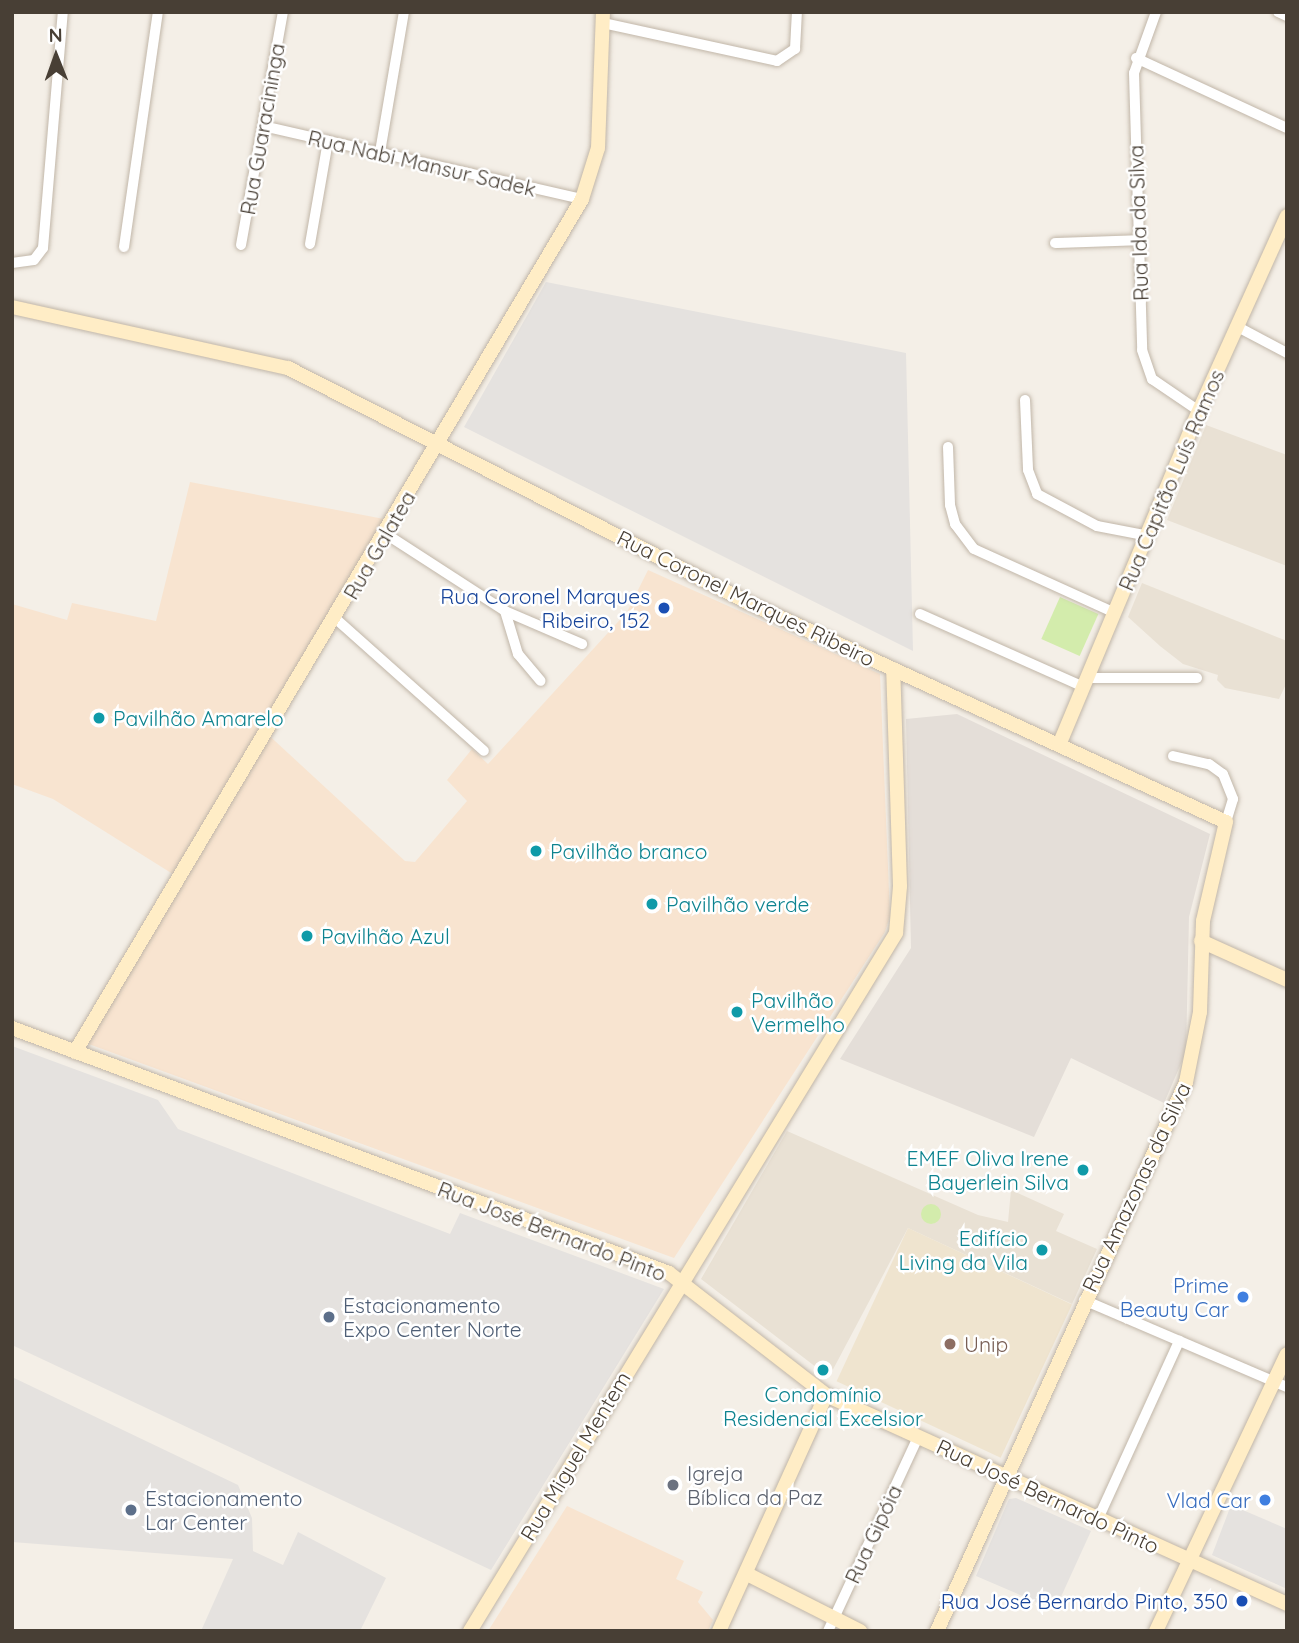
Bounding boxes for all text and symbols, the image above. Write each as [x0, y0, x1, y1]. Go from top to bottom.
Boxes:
north arrow [21, 21, 91, 91]
text: N [48, 23, 63, 47]
street label: Rua Guaracininga [234, 41, 290, 217]
street label: Rua Nabi Mansur Sadek [305, 124, 539, 202]
street label: Rua Ida da Silva [1123, 144, 1153, 302]
street label: Rua Capitão Luís Ramos [1113, 366, 1229, 594]
street label: Rua Galatea [338, 486, 420, 604]
street label: Rua Coronel Marques Ribeiro [613, 525, 879, 671]
place label: Rua Coronel Marques Ribeiro, 152 [440, 583, 650, 633]
marker: Rua Coronel Marques Ribeiro, 152 [656, 600, 672, 616]
place label: Pavilhão Amarelo [113, 705, 284, 731]
marker: Pavilhão Amarelo [91, 710, 107, 726]
place label: Pavilhão branco [550, 838, 707, 864]
marker: Pavilhão branco [528, 843, 544, 859]
place label: Pavilhão verde [666, 891, 809, 917]
marker: Pavilhão verde [644, 896, 660, 912]
place label: Pavilhão Azul [321, 923, 450, 949]
marker: Pavilhão Azul [299, 928, 315, 944]
place label: Pavilhão Vermelho [751, 987, 845, 1037]
marker: Pavilhão Vermelho [729, 1004, 745, 1020]
street label: Rua Amazonas da Silva [1076, 1078, 1196, 1296]
place label: EMEF Oliva Irene Bayerlein Silva [906, 1145, 1069, 1195]
marker: EMEF Oliva Irene Bayerlein Silva [1075, 1162, 1091, 1178]
street label: Rua José Bernardo Pinto [434, 1176, 670, 1286]
place label: Edifício Living da Vila [899, 1225, 1028, 1275]
marker: Edifício Living da Vila [1034, 1242, 1050, 1258]
place label: Prime Beauty Car [1120, 1272, 1229, 1322]
marker: Prime Beauty Car [1235, 1289, 1251, 1305]
place label: Estacionamento Expo Center Norte [343, 1292, 522, 1342]
marker: Estacionamento Expo Center Norte [321, 1309, 337, 1325]
place label: Unip [964, 1331, 1008, 1357]
marker: Unip [942, 1336, 958, 1352]
marker: Condomínio Residencial Excelsior [815, 1362, 831, 1378]
street label: Rua Miguel Mentem [515, 1367, 635, 1545]
place label: Condomínio Residencial Excelsior [723, 1381, 923, 1431]
street label: Rua José Bernardo Pinto [933, 1433, 1163, 1559]
place label: Igreja Bíblica da Paz [687, 1460, 823, 1510]
marker: Igreja Bíblica da Paz [665, 1477, 681, 1493]
street label: Rua Gipóia [839, 1481, 907, 1587]
place label: Estacionamento Lar Center [145, 1485, 302, 1535]
place label: Vlad Car [1166, 1487, 1251, 1513]
marker: Vlad Car [1257, 1492, 1273, 1508]
marker: Estacionamento Lar Center [123, 1502, 139, 1518]
place label: Rua José Bernardo Pinto, 350 [941, 1588, 1228, 1614]
marker: Rua José Bernardo Pinto, 350 [1234, 1593, 1250, 1609]

